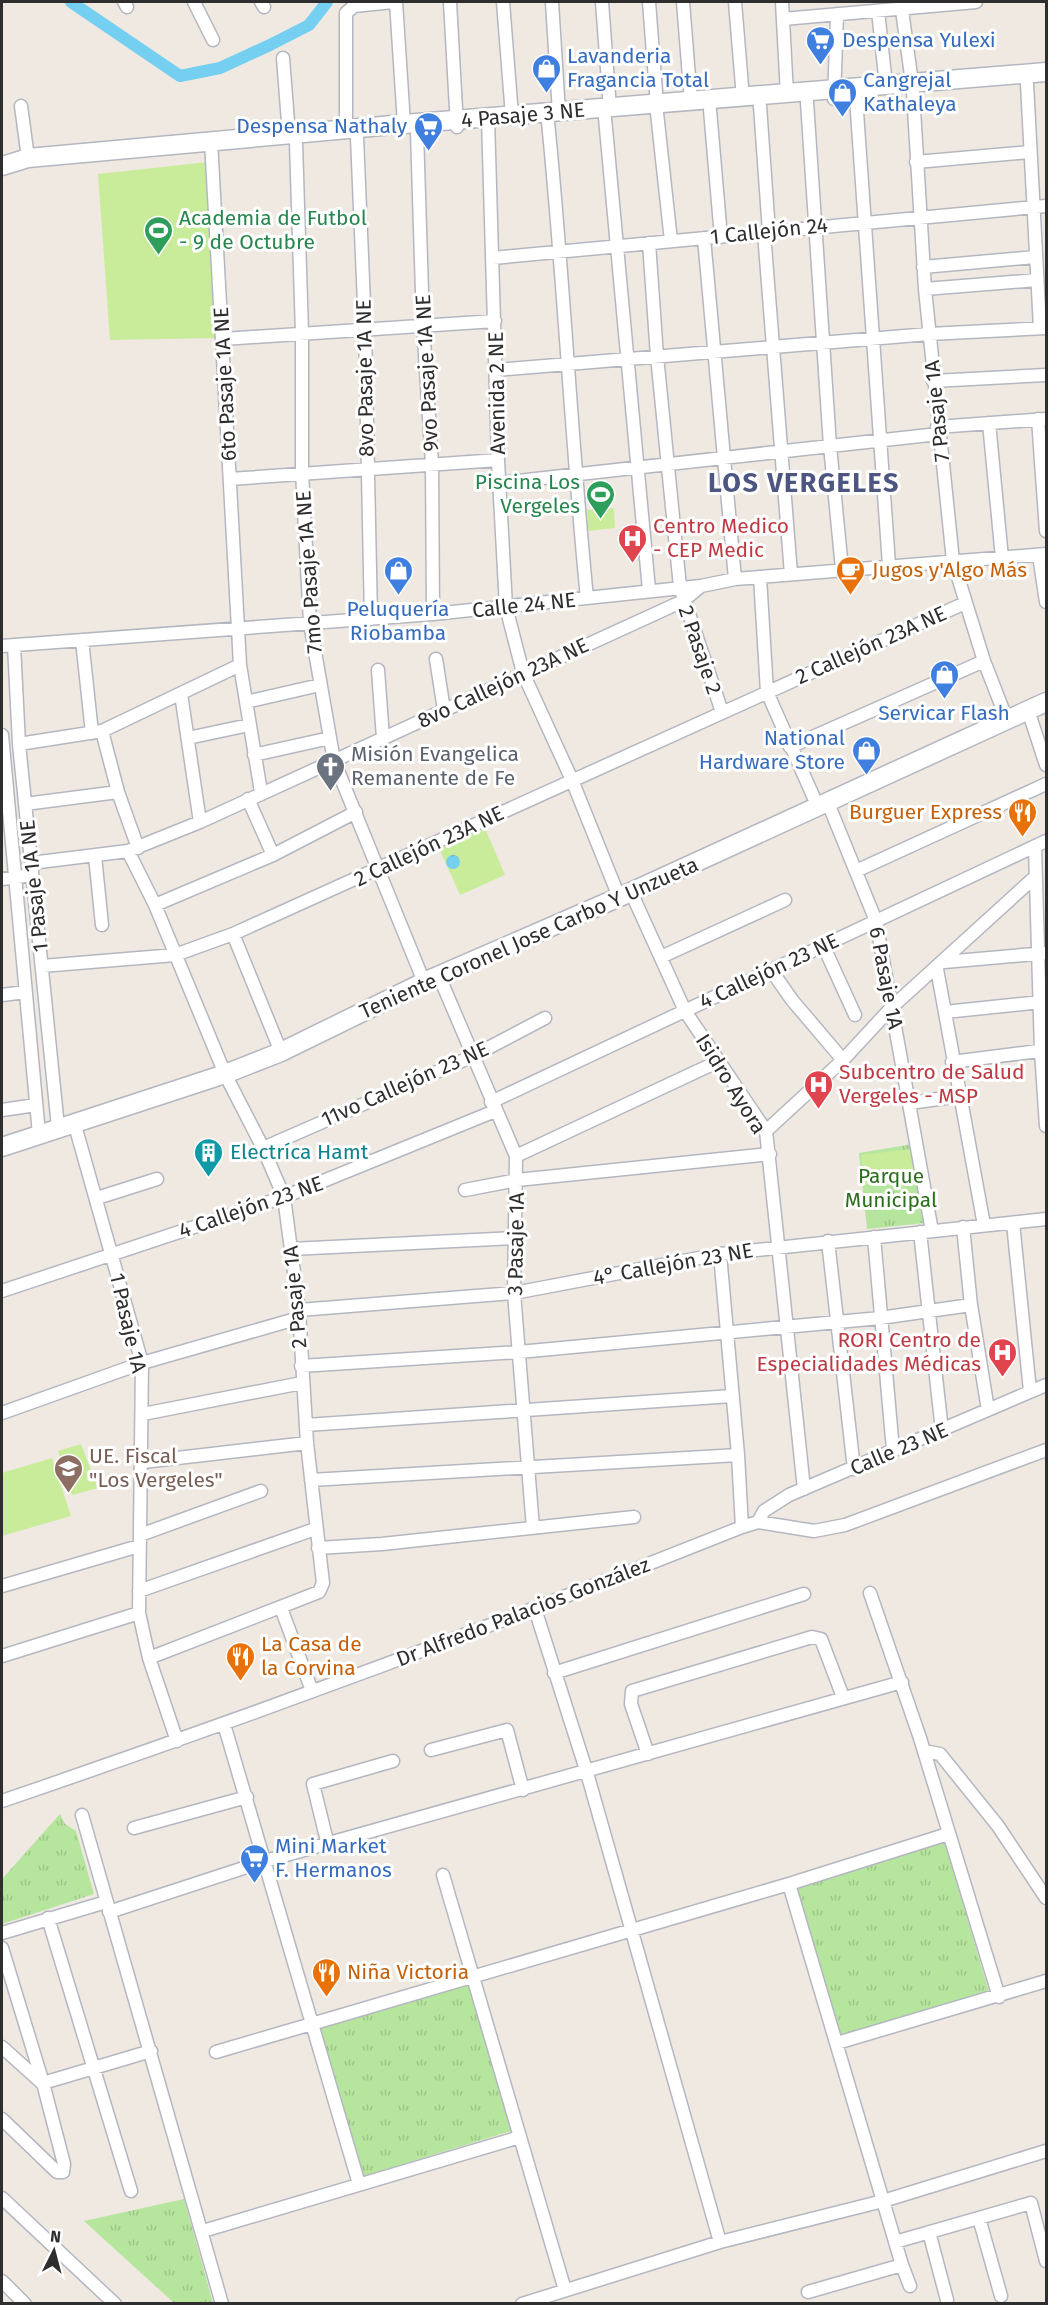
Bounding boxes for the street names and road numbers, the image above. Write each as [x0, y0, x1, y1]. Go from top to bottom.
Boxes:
street label: 4 Pasaje 3 NE [460, 97, 586, 133]
street label: 1 Callejón 24 [709, 212, 829, 250]
street label: 9vo Pasaje 1A NE [410, 294, 444, 452]
street label: 8vo Pasaje 1A NE [351, 299, 379, 457]
street label: 6to Pasaje 1A NE [208, 306, 242, 462]
street label: Avenida 2 NE [483, 331, 511, 455]
street label: 7 Pasaje 1A [919, 359, 955, 463]
street label: 7mo Pasaje 1A NE [290, 490, 328, 654]
street label: Calle 24 NE [471, 587, 577, 623]
street label: 2 Callejón 23A NE [792, 600, 950, 690]
street label: 2 Pasaje 2 [673, 602, 727, 698]
street label: 8vo Callejón 23A NE [413, 632, 593, 734]
street label: 2 Callejón 23A NE [350, 800, 508, 892]
street label: 1 Pasaje 1A NE [14, 819, 54, 953]
street label: Teniente Coronel Jose Carbo Y Unzueta [356, 851, 702, 1025]
street label: 6 Pasaje 1A [863, 925, 909, 1031]
street label: 4 Callejón 23 NE [695, 927, 843, 1015]
street label: Isidro Ayora [690, 1029, 772, 1139]
street label: 11vo Callejón 23 NE [317, 1035, 493, 1133]
street label: 4 Callejón 23 NE [175, 1170, 327, 1244]
street label: 3 Pasaje 1A [502, 1192, 530, 1296]
street label: 4° Callejón 23 NE [591, 1237, 755, 1291]
street label: 2 Pasaje 1A [278, 1245, 312, 1349]
street label: 1 Pasaje 1A [104, 1271, 152, 1375]
street label: Calle 23 NE [846, 1417, 952, 1481]
street label: Dr Alfredo Palacios González [393, 1552, 653, 1672]

